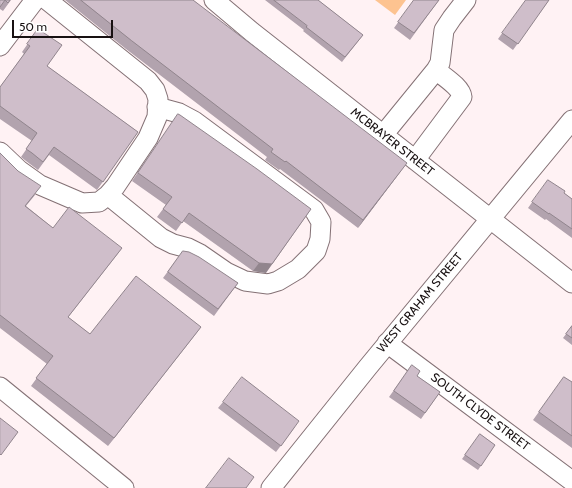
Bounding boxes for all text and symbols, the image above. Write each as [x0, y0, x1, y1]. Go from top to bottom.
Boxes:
scale bar [14, 12, 115, 38]
text: 50 m [19, 19, 47, 34]
street label: MCBRAYER STREET [347, 105, 437, 179]
street label: WEST GRAHAM STREET [374, 250, 466, 356]
street label: SOUTH CLYDE STREET [428, 370, 532, 454]

